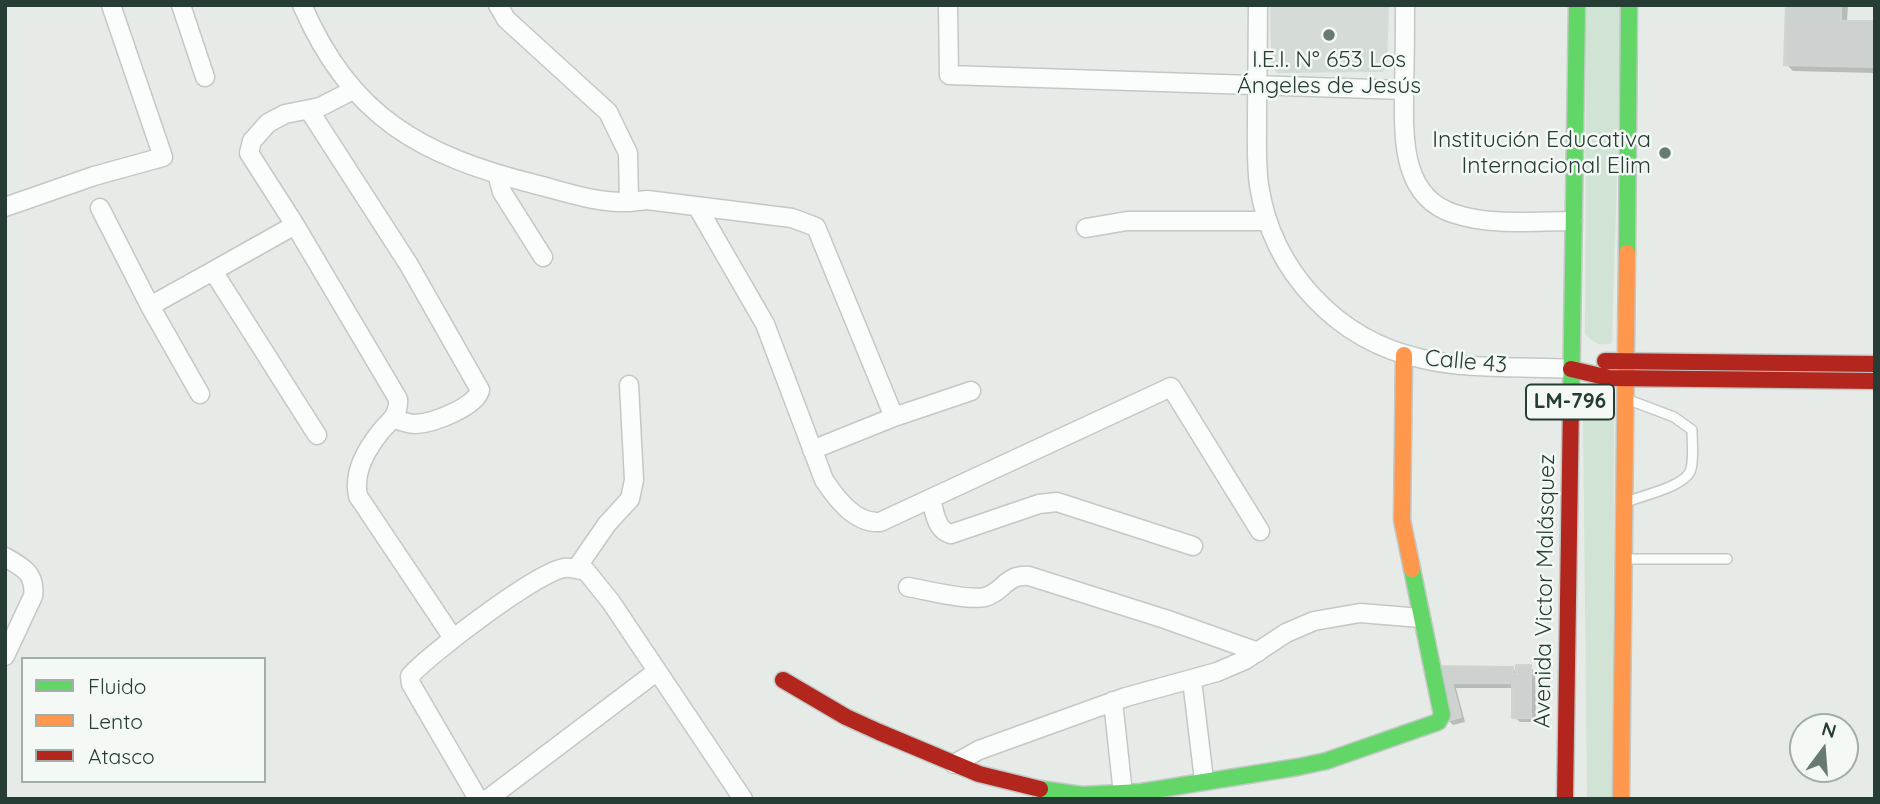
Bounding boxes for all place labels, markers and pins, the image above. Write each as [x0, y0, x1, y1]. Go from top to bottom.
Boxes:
marker: I.E.I. N° 653 Los Ángeles de Jesús [1321, 27, 1337, 43]
place label: I.E.I. N° 653 Los Ángeles de Jesús [1237, 46, 1421, 100]
place label: Institución Educativa Internacional Elim [1432, 126, 1651, 180]
marker: Institución Educativa Internacional Elim [1657, 145, 1673, 161]

